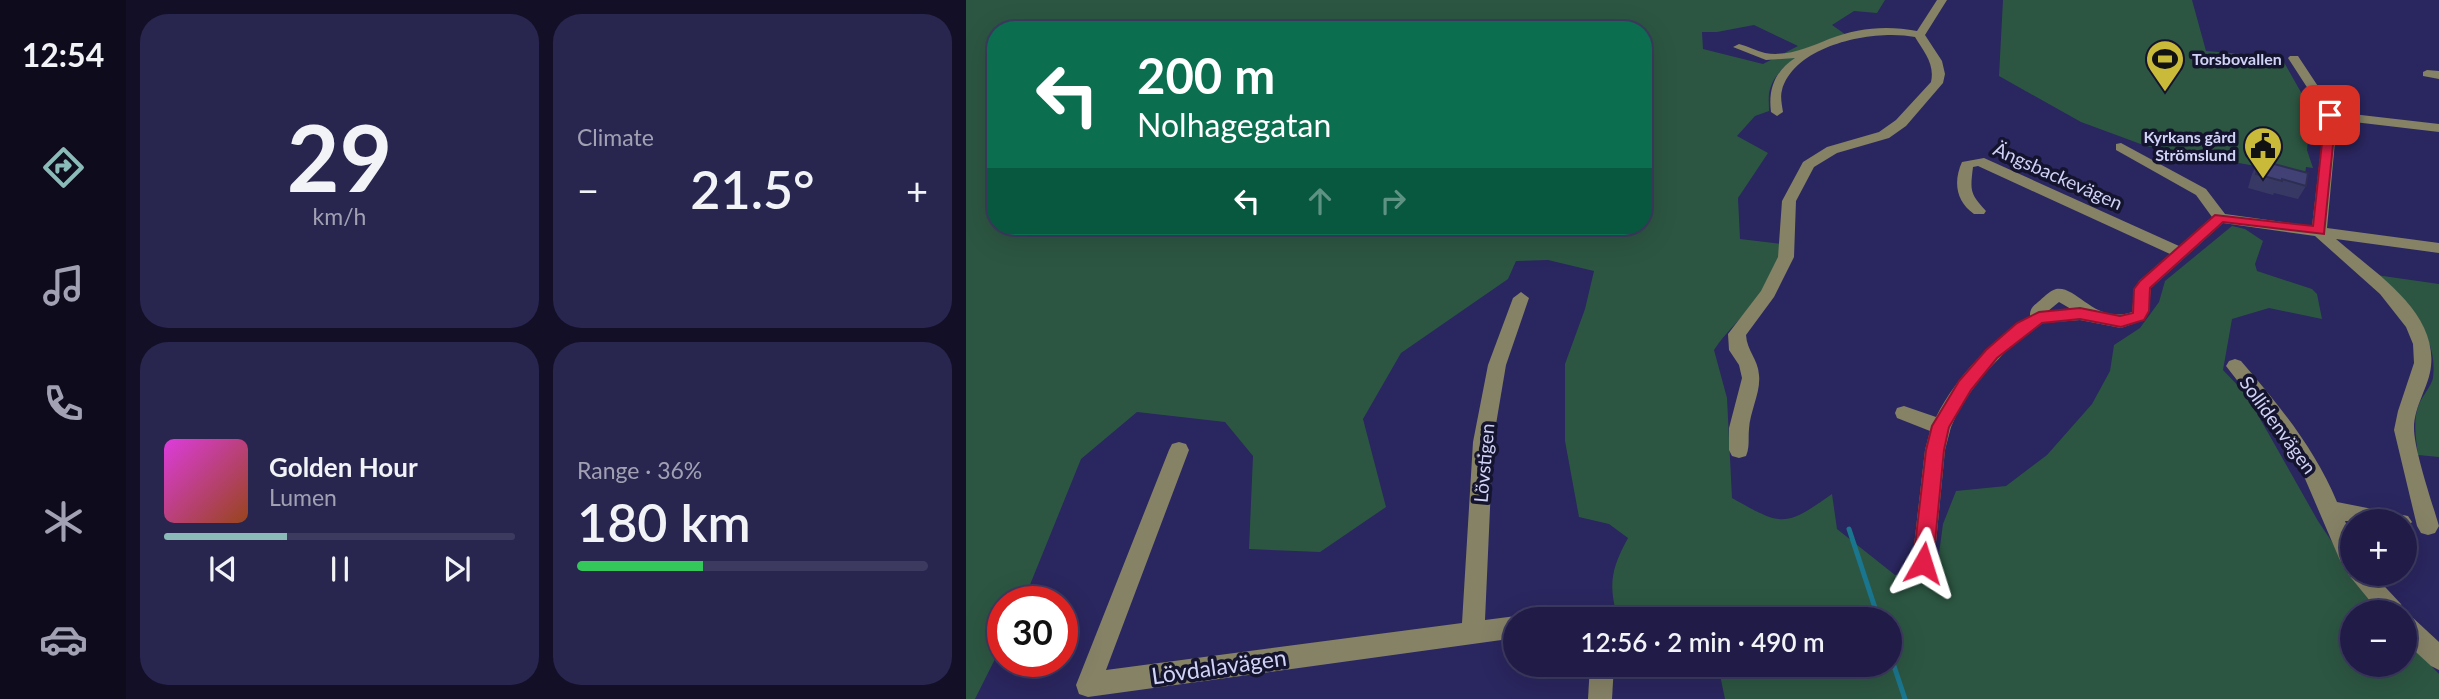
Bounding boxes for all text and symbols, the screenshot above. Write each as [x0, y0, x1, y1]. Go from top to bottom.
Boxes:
text: 12:54 [22, 35, 104, 74]
sports icon: Torsbovallen [2144, 38, 2186, 93]
text: 200 m [1137, 46, 1275, 104]
icon: left [1022, 49, 1113, 140]
place label: Torsbovallen [2192, 49, 2282, 68]
pin [2300, 85, 2360, 145]
icon: arrive [2311, 96, 2349, 134]
text: 29 [287, 102, 392, 211]
text: Nolhagegatan [1137, 105, 1331, 144]
text: Climate [577, 123, 654, 151]
public building icon: Kyrkans gård Strömslund [2242, 125, 2284, 180]
place label: Kyrkans gård Strömslund [2143, 127, 2236, 164]
street label: Ängsbackevägen [1990, 137, 2126, 214]
icon: directions [39, 143, 88, 192]
text: 21.5° [690, 158, 815, 220]
text: − [577, 167, 599, 213]
text: + [906, 167, 928, 213]
icon: left [1228, 182, 1266, 220]
icon: ahead [1301, 182, 1339, 220]
icon: right [1374, 182, 1412, 220]
text: km/h [313, 202, 366, 230]
icon: music [39, 261, 88, 310]
street label: Sollidenvägen [2235, 371, 2322, 478]
icon: phone [39, 379, 88, 428]
street label: Lövstigen [1469, 422, 1498, 504]
text: Golden Hour [269, 451, 418, 483]
text: Range · 36% [577, 456, 702, 484]
text: Lumen [269, 483, 337, 511]
text: 180 km [577, 491, 751, 553]
icon: climate [39, 497, 88, 546]
map controls [2340, 509, 2417, 677]
button: + [2340, 509, 2417, 586]
position arrow [1886, 526, 1960, 600]
icon: previous [204, 550, 242, 588]
icon: pause [321, 550, 359, 588]
icon: next [438, 550, 476, 588]
speed limit sign: 30 [987, 586, 1078, 677]
button: − [2340, 600, 2417, 677]
icon: car [39, 615, 88, 664]
text: 12:56 · 2 min · 490 m [1580, 626, 1825, 658]
street label: Lövdalavägen [1150, 643, 1288, 689]

